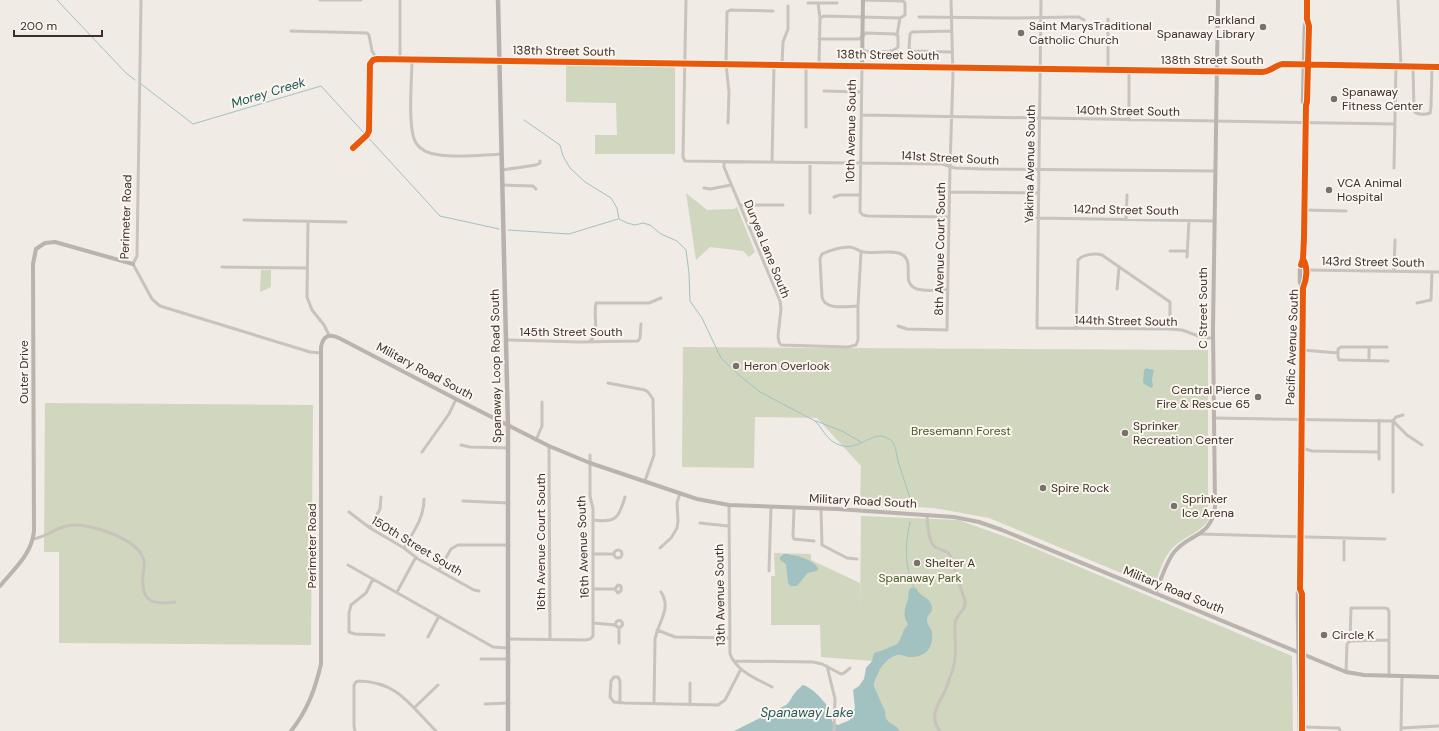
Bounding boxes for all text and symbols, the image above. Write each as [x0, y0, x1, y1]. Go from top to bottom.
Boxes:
scale bar [14, 12, 102, 38]
place label: Parkland Spanaway Library [1157, 12, 1255, 42]
text: 200 m [20, 18, 57, 34]
place label: Saint MarysTraditional Catholic Church [1029, 18, 1152, 48]
marker: Parkland Spanaway Library [1258, 22, 1268, 32]
marker: Saint MarysTraditional Catholic Church [1016, 28, 1026, 38]
street label: 138th Street South [513, 42, 616, 60]
street label: 138th Street South [837, 46, 940, 64]
street label: 138th Street South [1161, 52, 1263, 68]
water label: Morey Creek [229, 73, 308, 112]
street label: 10th Avenue South [842, 79, 860, 183]
place label: Spanaway Fitness Center [1342, 84, 1424, 114]
marker: Spanaway Fitness Center [1329, 94, 1339, 104]
street label: 140th Street South [1076, 102, 1180, 120]
street label: Yakima Avenue South [1021, 105, 1039, 223]
street label: 141st Street South [901, 147, 1000, 169]
street label: Perimeter Road [117, 174, 135, 260]
place label: VCA Animal Hospital [1337, 175, 1402, 205]
street label: 8th Avenue Court South [931, 182, 949, 316]
marker: VCA Animal Hospital [1324, 185, 1334, 195]
street label: Duryea Lane South [740, 198, 794, 301]
street label: 142nd Street South [1073, 201, 1179, 219]
street label: 143rd Street South [1321, 253, 1425, 271]
street label: C Street South [1195, 267, 1211, 349]
street label: Spanaway Loop Road South [487, 289, 505, 443]
street label: Pacific Avenue South [1282, 289, 1302, 405]
street label: 144th Street South [1074, 312, 1178, 330]
street label: 145th Street South [520, 324, 623, 340]
street label: Military Road South [374, 339, 476, 403]
street label: Outer Drive [16, 340, 32, 404]
place label: Heron Overlook [744, 358, 830, 374]
marker: Heron Overlook [731, 361, 741, 371]
place label: Central Pierce Fire & Rescue 65 [1157, 382, 1250, 412]
marker: Central Pierce Fire & Rescue 65 [1253, 392, 1263, 402]
place label: Sprinker Recreation Center [1133, 418, 1234, 448]
park label: Bresemann Forest [911, 423, 1011, 439]
marker: Sprinker Recreation Center [1120, 428, 1130, 438]
street label: 16th Avenue Court South [533, 473, 549, 611]
place label: Spire Rock [1051, 480, 1109, 496]
marker: Spire Rock [1038, 483, 1048, 493]
street label: Military Road South [809, 490, 917, 512]
place label: Sprinker Ice Arena [1182, 491, 1234, 521]
street label: 16th Avenue South [573, 495, 593, 599]
marker: Sprinker Ice Arena [1169, 501, 1179, 511]
street label: Perimeter Road [304, 504, 320, 588]
street label: 150th Street South [368, 512, 466, 580]
street label: 13th Avenue South [711, 544, 729, 646]
place label: Shelter A [925, 555, 975, 571]
marker: Shelter A [912, 558, 922, 568]
street label: Military Road South [1121, 562, 1227, 618]
park label: Spanaway Park [878, 570, 962, 586]
place label: Circle K [1332, 627, 1374, 643]
marker: Circle K [1319, 630, 1329, 640]
water label: Spanaway Lake [761, 704, 853, 721]

